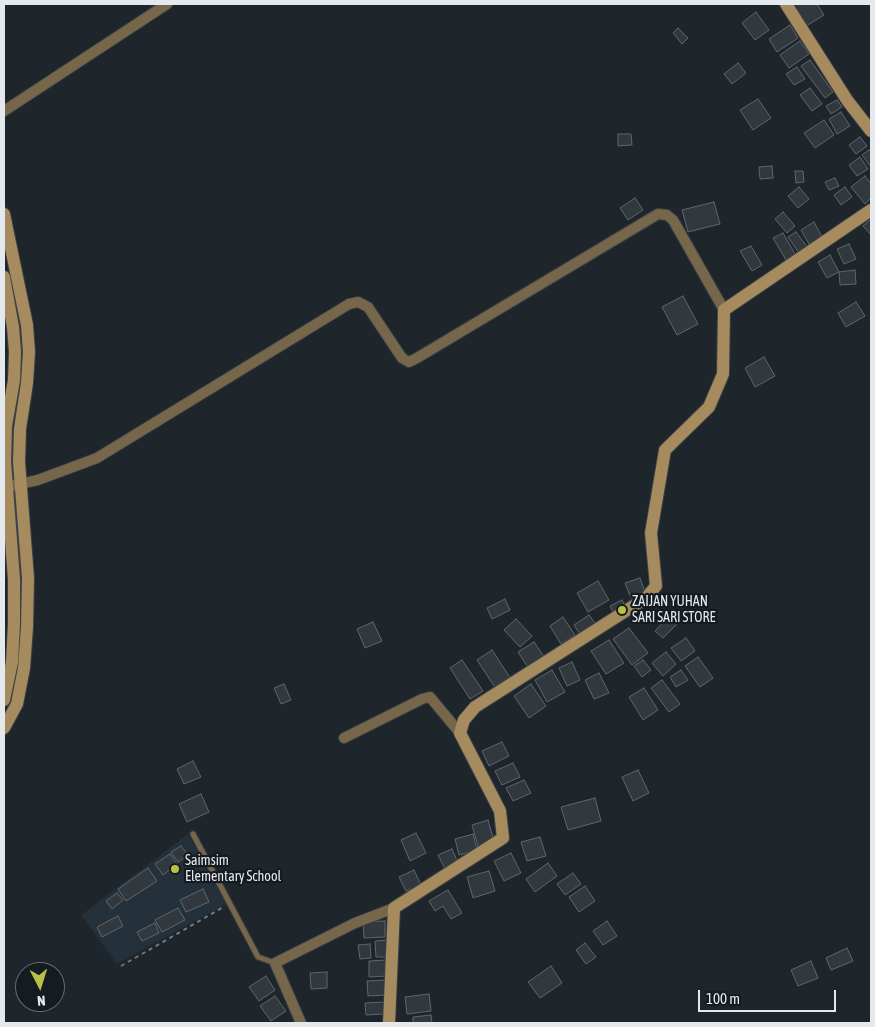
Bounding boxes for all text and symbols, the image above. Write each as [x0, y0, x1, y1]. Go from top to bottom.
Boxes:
place label: ZAIJAN YUHAN SARI SARI STORE [632, 594, 715, 626]
marker: ZAIJAN YUHAN SARI SARI STORE [616, 604, 628, 616]
place label: Saimsim Elementary School [185, 853, 281, 886]
marker: Saimsim Elementary School [169, 863, 181, 875]
north arrow [15, 962, 65, 1012]
scale bar [700, 980, 838, 1012]
text: 100 m [706, 990, 740, 1007]
text: N [36, 993, 46, 1009]

